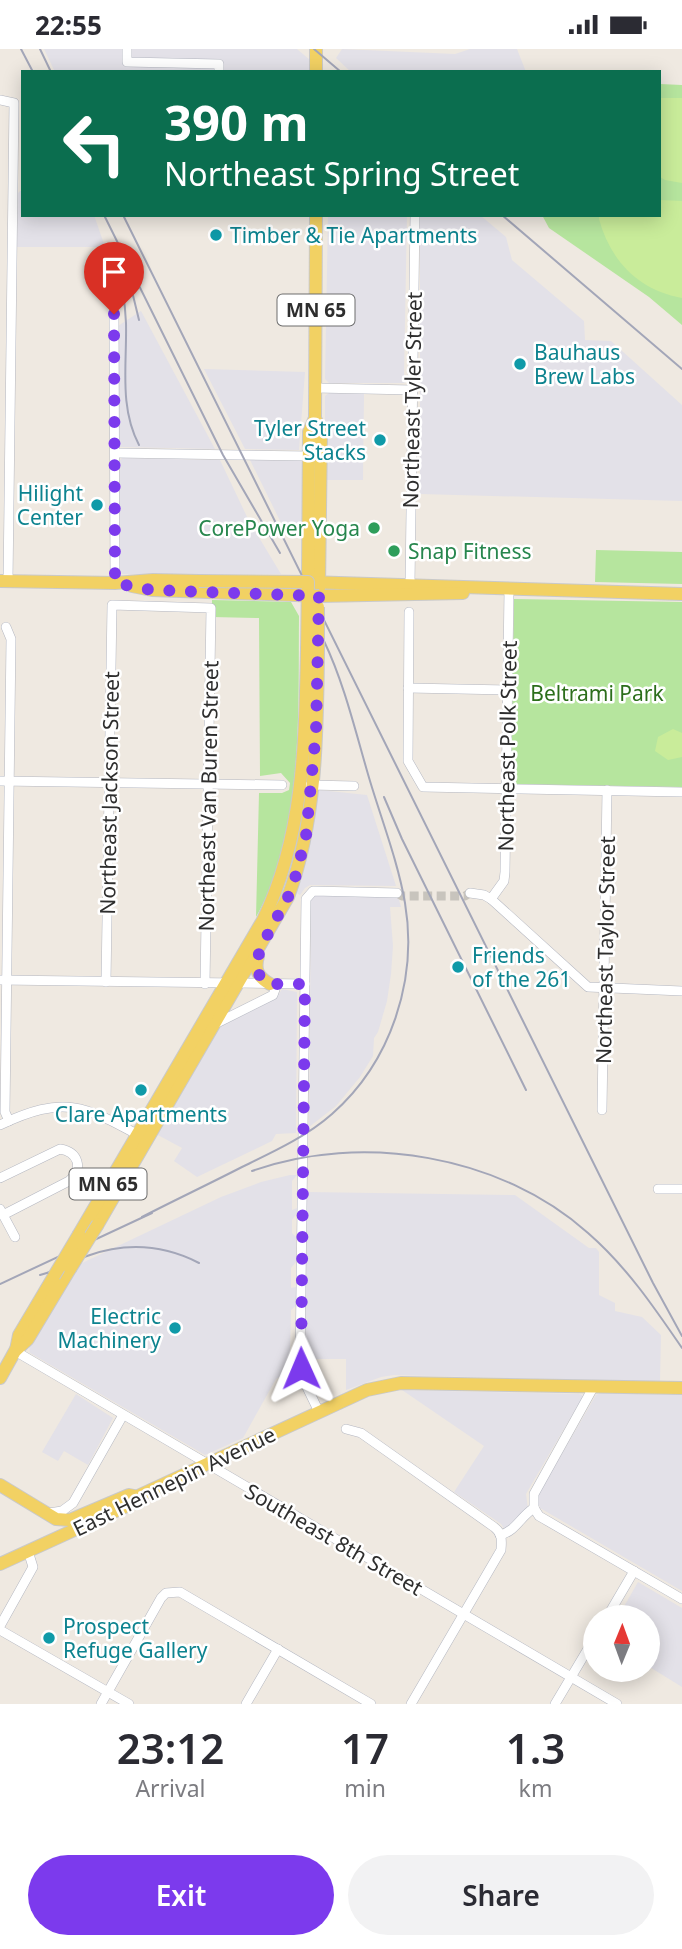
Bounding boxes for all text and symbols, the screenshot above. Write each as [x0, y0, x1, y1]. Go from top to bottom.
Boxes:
text: 22:55 [35, 7, 102, 43]
text: 390 m [164, 89, 309, 155]
icon: left [49, 98, 140, 189]
text: Northeast Spring Street [164, 152, 519, 195]
place label: Timber & Tie Apartments [230, 221, 477, 249]
marker: Timber & Tie Apartments [208, 227, 224, 243]
pin [84, 242, 144, 314]
icon: arrive [95, 253, 133, 291]
street label: Northeast Tyler Street [396, 291, 428, 509]
road number: MN 65 [278, 295, 354, 325]
place label: Bauhaus Brew Labs [534, 338, 635, 390]
marker: Bauhaus Brew Labs [512, 356, 528, 372]
place label: Tyler Street Stacks [254, 414, 366, 466]
marker: Tyler Street Stacks [372, 432, 388, 448]
place label: Hilight Center [17, 479, 83, 531]
marker: Hilight Center [89, 497, 105, 513]
place label: CorePower Yoga [198, 514, 360, 542]
marker: CorePower Yoga [366, 520, 382, 536]
place label: Snap Fitness [408, 537, 532, 565]
marker: Snap Fitness [386, 543, 402, 559]
street label: Northeast Polk Street [491, 640, 523, 852]
street label: Northeast Van Buren Street [192, 660, 224, 932]
street label: Northeast Jackson Street [93, 671, 125, 915]
park label: Beltrami Park [530, 679, 664, 707]
street label: Northeast Taylor Street [589, 835, 621, 1064]
place label: Friends of the 261 [472, 941, 571, 993]
marker: Friends of the 261 [450, 959, 466, 975]
marker: Clare Apartments [133, 1082, 149, 1098]
place label: Clare Apartments [55, 1100, 227, 1128]
road number: MN 65 [70, 1169, 146, 1199]
place label: Electric Machinery [57, 1302, 161, 1354]
marker: Electric Machinery [167, 1320, 183, 1336]
position arrow [264, 1331, 338, 1405]
street label: East Hennepin Avenue [68, 1420, 280, 1542]
street label: Southeast 8th Street [240, 1477, 428, 1602]
north arrow [583, 1605, 660, 1682]
map controls [583, 1605, 660, 1682]
place label: Prospect Refuge Gallery [63, 1612, 208, 1664]
marker: Prospect Refuge Gallery [41, 1630, 57, 1646]
text: 23:12 [117, 1719, 224, 1776]
text: 17 [341, 1719, 389, 1776]
text: 1.3 [506, 1719, 565, 1776]
text: Arrival [135, 1772, 206, 1804]
text: min [344, 1772, 386, 1804]
text: km [519, 1772, 552, 1804]
button: Exit [28, 1855, 334, 1935]
button: Share [348, 1855, 654, 1935]

